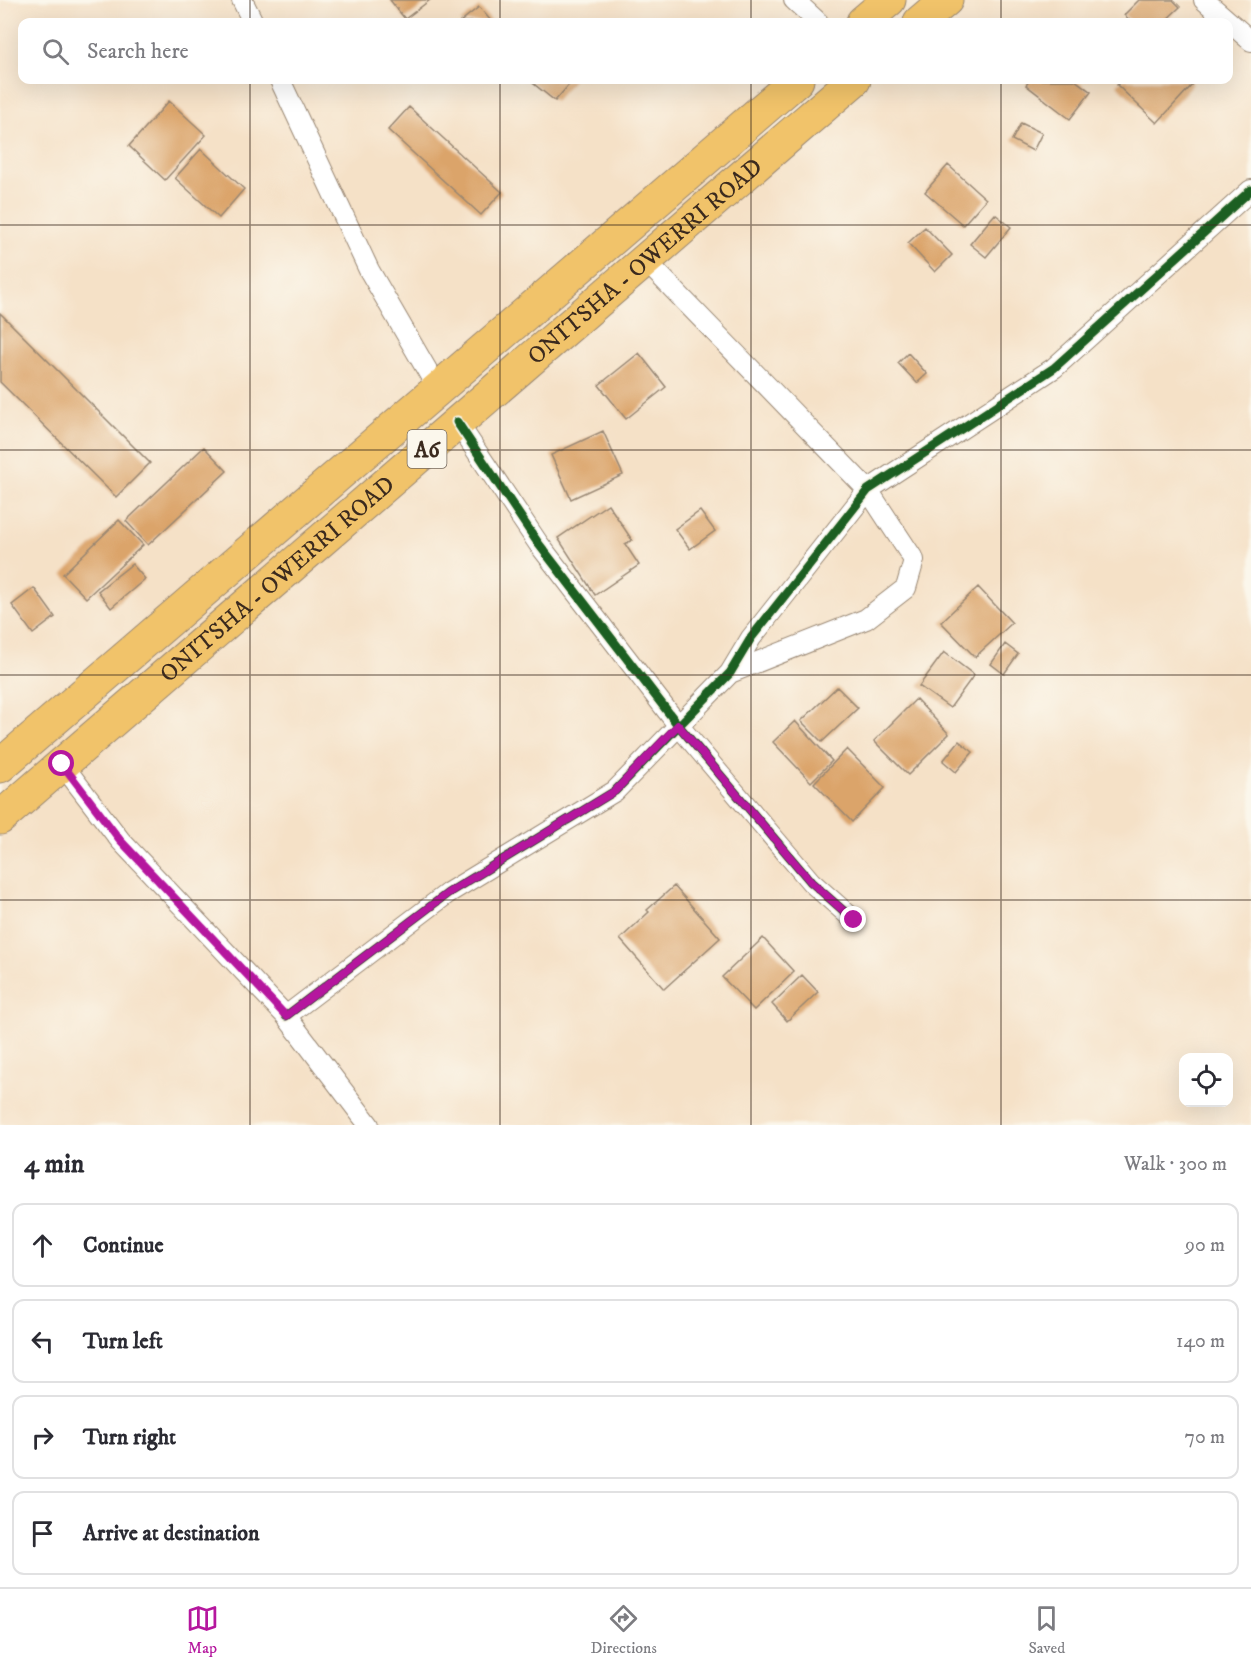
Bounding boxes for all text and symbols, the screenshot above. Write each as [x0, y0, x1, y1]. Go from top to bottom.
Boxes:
search box [18, 18, 1233, 84]
icon: search [39, 35, 72, 68]
text: Search here [87, 38, 189, 65]
street label: ONITSHA - OWERRI ROAD [522, 152, 769, 371]
road number: A6 [408, 430, 446, 468]
street label: ONITSHA - OWERRI ROAD [154, 470, 401, 689]
route start [48, 750, 74, 776]
route end [840, 906, 866, 932]
map controls [1179, 1053, 1233, 1107]
button: locate [1179, 1053, 1233, 1107]
text: 4 min [24, 1148, 84, 1181]
text: Walk · 300 m [1124, 1152, 1227, 1177]
icon: ahead [26, 1229, 59, 1262]
text: Continue [83, 1232, 164, 1259]
text: 90 m [1185, 1233, 1225, 1258]
icon: left [26, 1325, 59, 1358]
text: Turn left [83, 1328, 163, 1355]
text: 140 m [1176, 1329, 1225, 1354]
icon: right [26, 1421, 59, 1454]
text: Turn right [83, 1424, 176, 1451]
text: 70 m [1184, 1425, 1225, 1450]
icon: arrive [26, 1517, 59, 1550]
text: Arrive at destination [83, 1520, 260, 1547]
tab: Map [186, 1602, 219, 1658]
tab: Directions [590, 1602, 657, 1658]
tab: Saved [1028, 1602, 1065, 1658]

